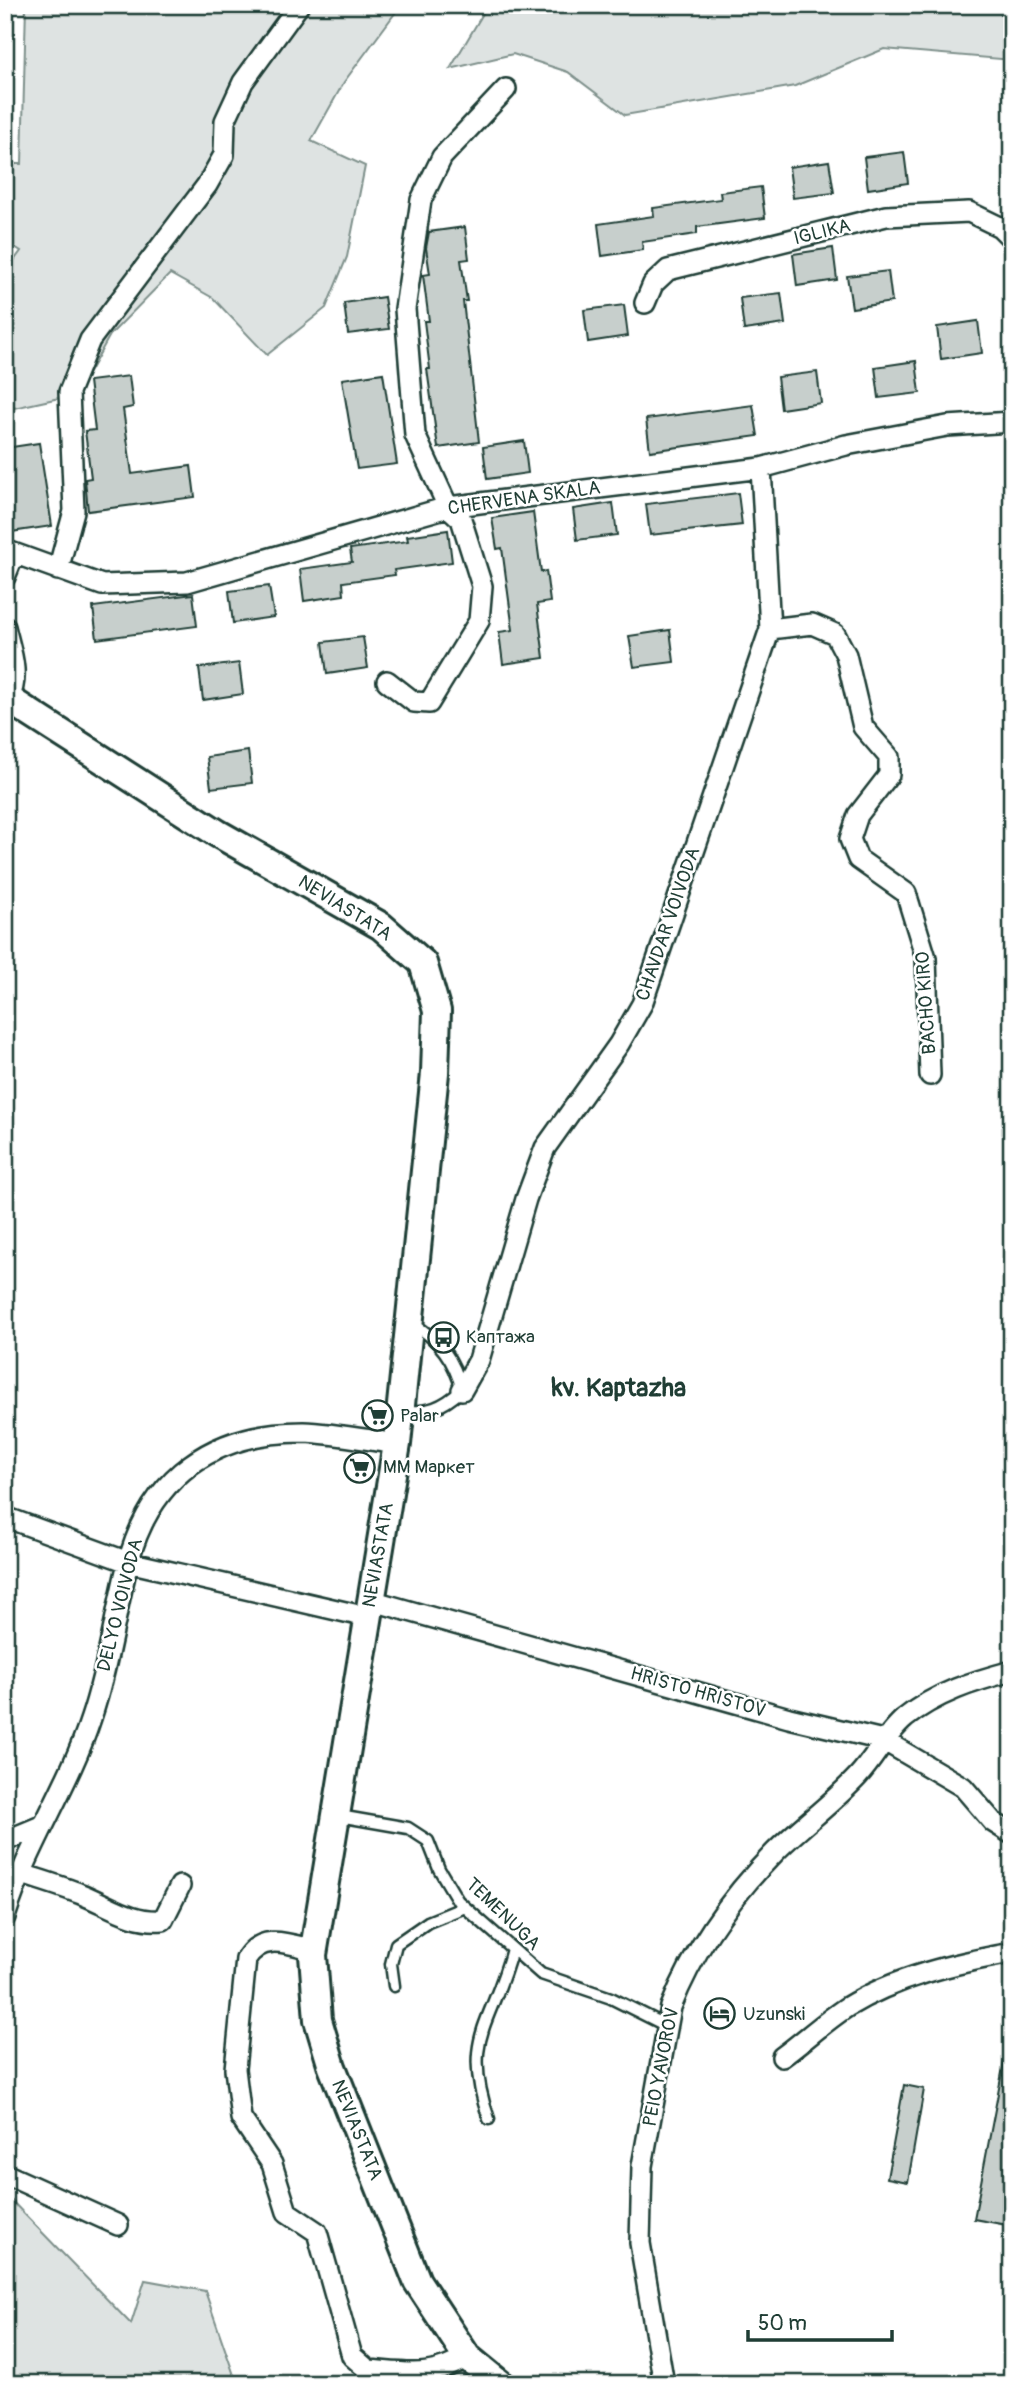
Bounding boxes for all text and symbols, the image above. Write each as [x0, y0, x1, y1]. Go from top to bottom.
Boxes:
street label: IGLIKA [791, 213, 853, 251]
street label: CHERVENA SKALA [446, 475, 602, 521]
street label: CHAVDAR VOIVODA [630, 844, 706, 1004]
street label: NEVIASTATA [294, 870, 396, 946]
street label: BACHO KIRO [910, 951, 942, 1055]
bus stop icon: Каптажа [426, 1320, 460, 1354]
place label: Каптажа [466, 1325, 535, 1349]
district label: kv. Kaptazha [551, 1372, 686, 1404]
supermarket icon: Palar [360, 1399, 394, 1433]
place label: Palar [400, 1404, 439, 1428]
supermarket icon: ММ Маркет [343, 1450, 377, 1484]
place label: ММ Маркет [383, 1455, 475, 1479]
street label: NEVIASTATA [357, 1501, 399, 1609]
street label: DELYO VOIVODA [92, 1536, 148, 1674]
street label: HRISTO HRISTOV [628, 1661, 768, 1723]
street label: TEMENUGA [461, 1872, 545, 1956]
hotel icon: Uzunski [703, 1997, 737, 2031]
place label: Uzunski [743, 2002, 805, 2026]
street label: PEIO YAVOROV [638, 2005, 684, 2129]
street label: NEVIASTATA [326, 2076, 388, 2184]
scale bar [748, 2298, 891, 2342]
text: 50 m [758, 2310, 807, 2337]

